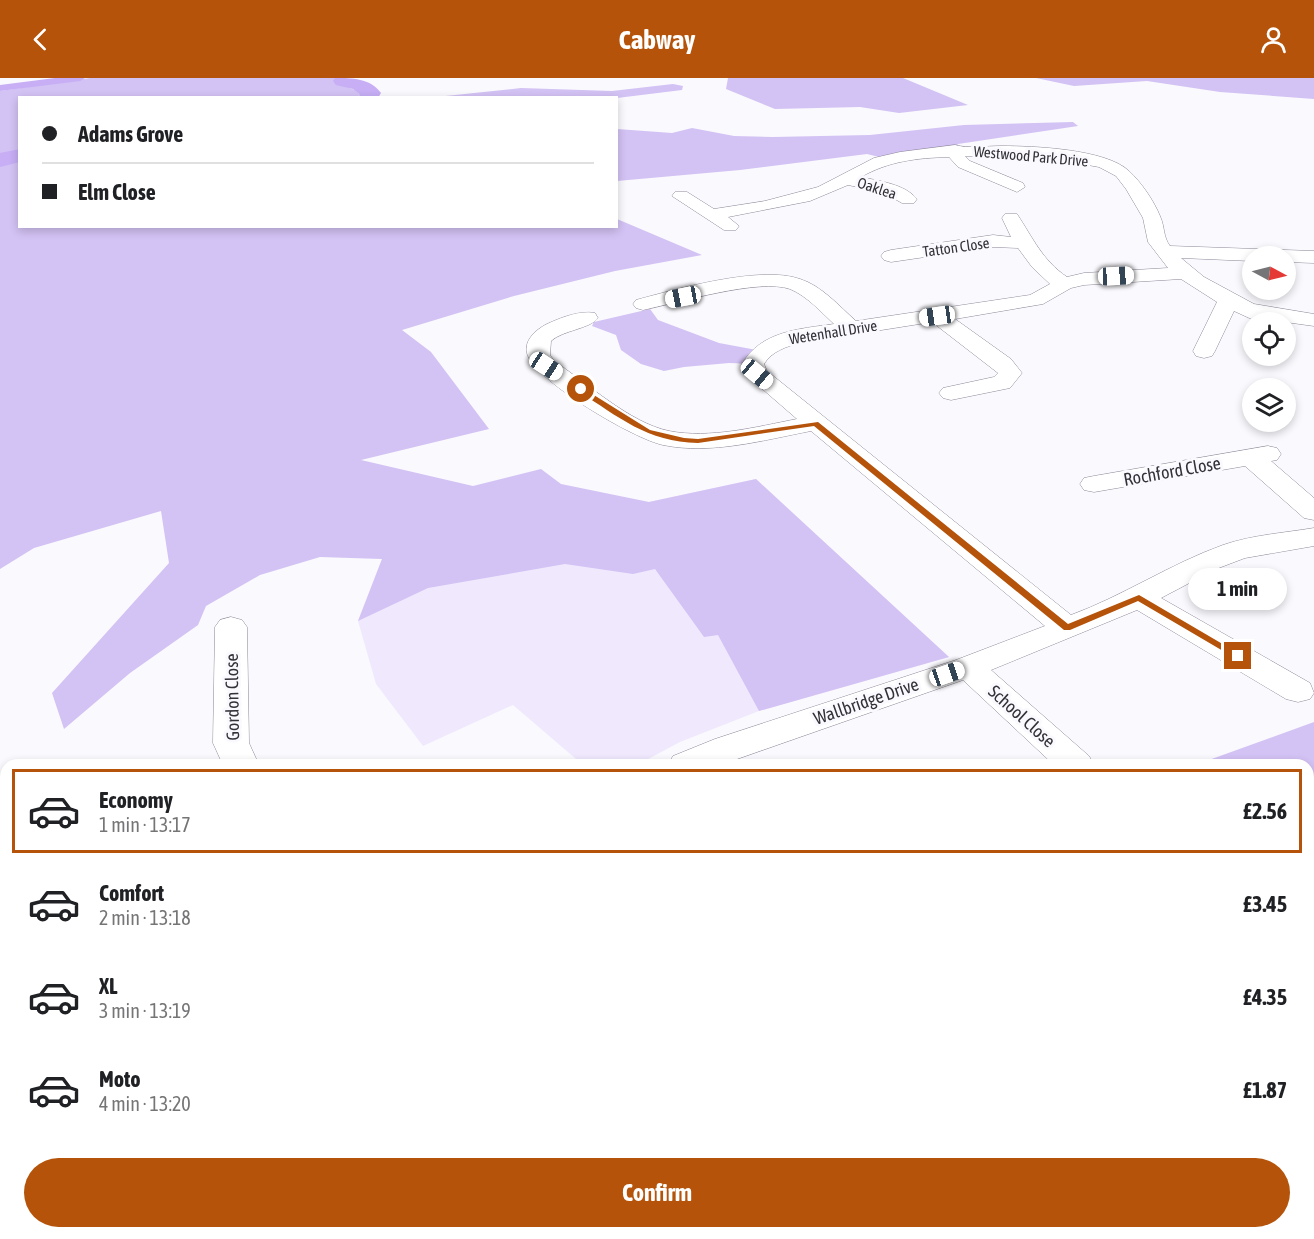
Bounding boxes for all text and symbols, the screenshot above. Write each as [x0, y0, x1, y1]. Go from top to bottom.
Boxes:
icon: back [24, 23, 57, 56]
icon: person [1257, 23, 1290, 56]
text: Cabway [619, 24, 695, 55]
text: Adams Grove [78, 121, 183, 147]
street label: Westwood Park Drive [973, 143, 1089, 170]
street label: Oaklea [855, 174, 899, 202]
text: Elm Close [78, 179, 156, 205]
street label: Tatton Close [922, 234, 991, 260]
north arrow [1242, 246, 1296, 300]
map controls [1242, 246, 1296, 432]
car [1098, 266, 1134, 286]
car [664, 285, 702, 309]
car [918, 305, 956, 327]
button: locate [1242, 312, 1296, 366]
street label: Wetenhall Drive [788, 317, 878, 347]
car [526, 349, 566, 383]
car [737, 356, 777, 392]
route start [567, 375, 594, 402]
button: layers [1242, 378, 1296, 432]
street label: Rochford Close [1122, 452, 1222, 490]
callout: 1 min [1188, 569, 1288, 611]
text: 1 min [1217, 577, 1258, 600]
route end [1224, 642, 1251, 669]
street label: Gordon Close [221, 653, 243, 741]
car [927, 660, 967, 688]
street label: Wallbridge Drive [811, 673, 921, 729]
street label: School Close [984, 680, 1060, 752]
icon: car [27, 784, 81, 838]
text: Economy [99, 787, 173, 813]
text: £2.56 [1243, 798, 1287, 824]
text: 1 min · 13:17 [99, 813, 191, 836]
icon: car [27, 877, 81, 931]
text: Comfort [99, 880, 164, 906]
text: £3.45 [1243, 891, 1287, 917]
text: 2 min · 13:18 [99, 906, 191, 929]
icon: car [27, 970, 81, 1024]
text: XL [99, 973, 117, 999]
text: £4.35 [1243, 984, 1287, 1010]
text: 3 min · 13:19 [99, 999, 191, 1022]
icon: car [27, 1063, 81, 1117]
text: Moto [99, 1066, 141, 1092]
text: £1.87 [1243, 1077, 1287, 1103]
text: 4 min · 13:20 [99, 1092, 191, 1115]
button: Confirm [24, 1158, 1290, 1227]

